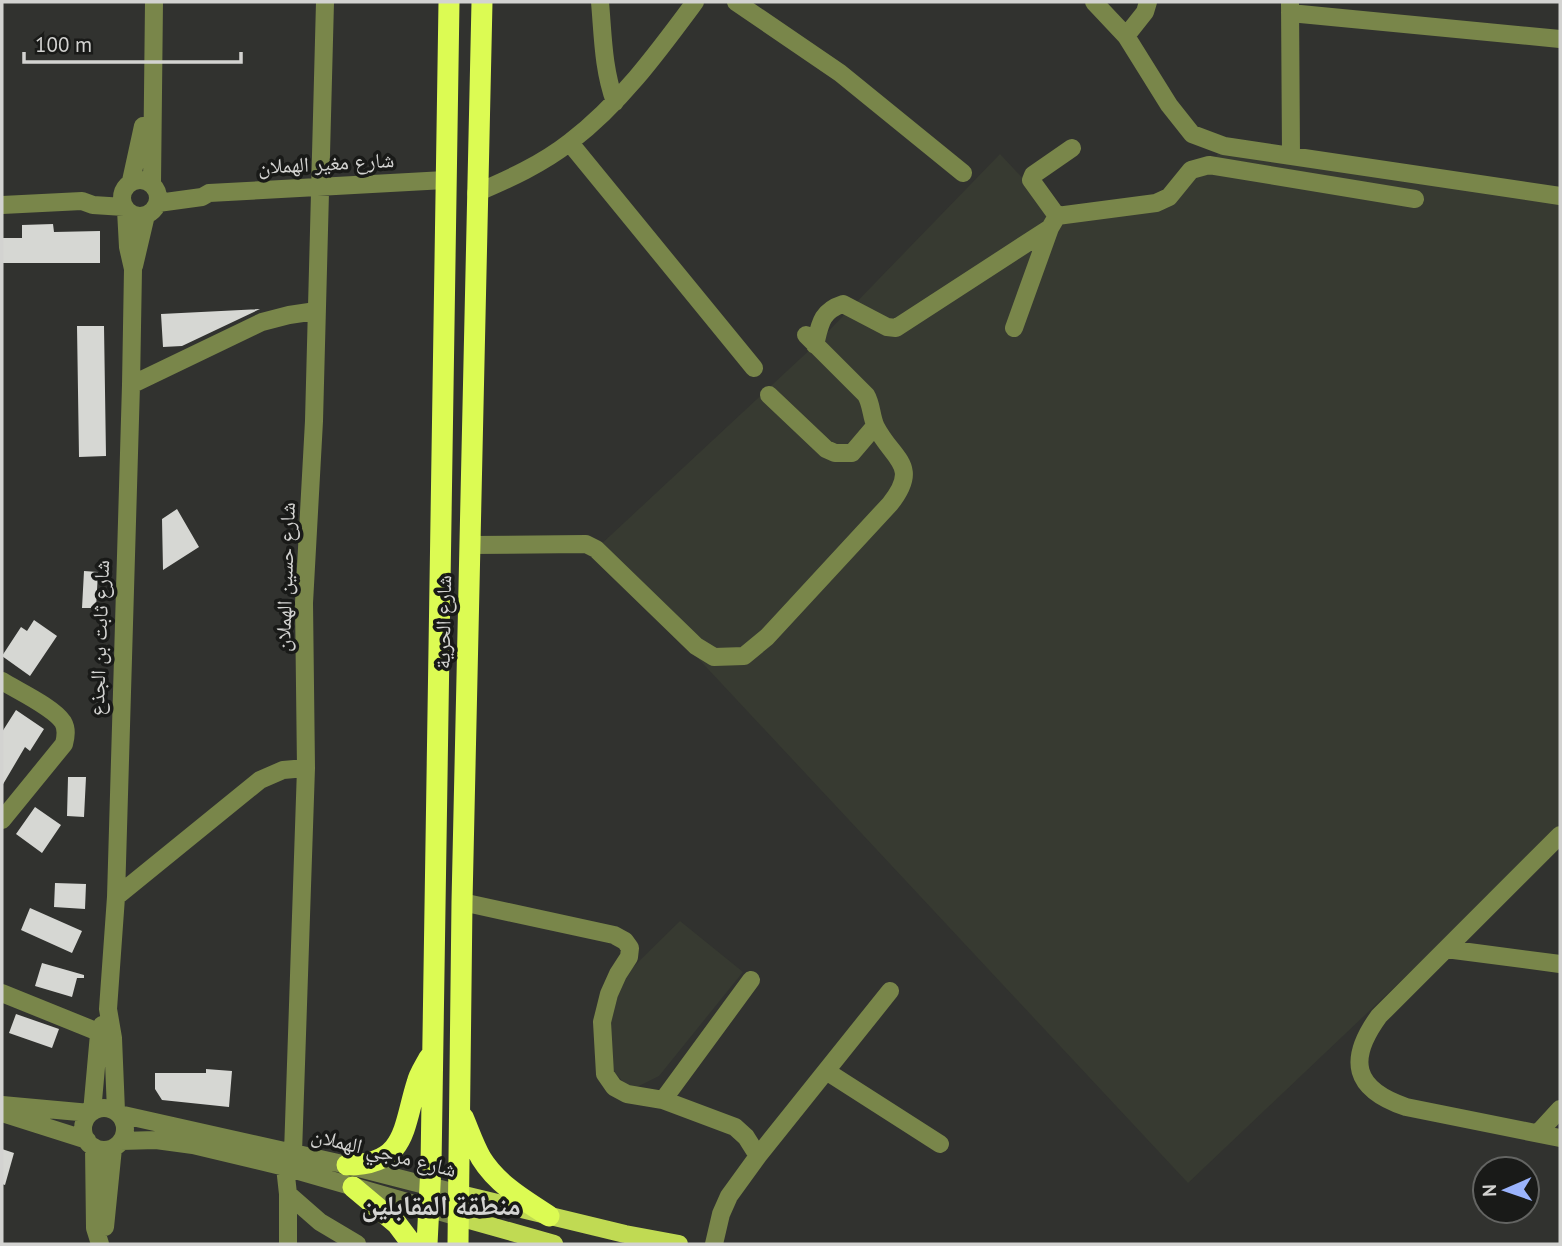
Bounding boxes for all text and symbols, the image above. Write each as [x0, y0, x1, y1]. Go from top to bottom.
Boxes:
scale bar [24, 21, 242, 65]
text: 100 m [35, 31, 92, 58]
street label: شارع مغير الهملان [257, 146, 395, 180]
street label: شارع حسين الهملان [269, 502, 301, 652]
street label: شارع ثابت بن الجذع [83, 559, 115, 717]
street label: شارع الحرية [429, 575, 457, 669]
street label: شارع مرجي الهملان [308, 1121, 459, 1186]
north arrow [1471, 1155, 1541, 1225]
text: N [1477, 1184, 1501, 1197]
district label: منطقة المقابلين [361, 1186, 521, 1223]

